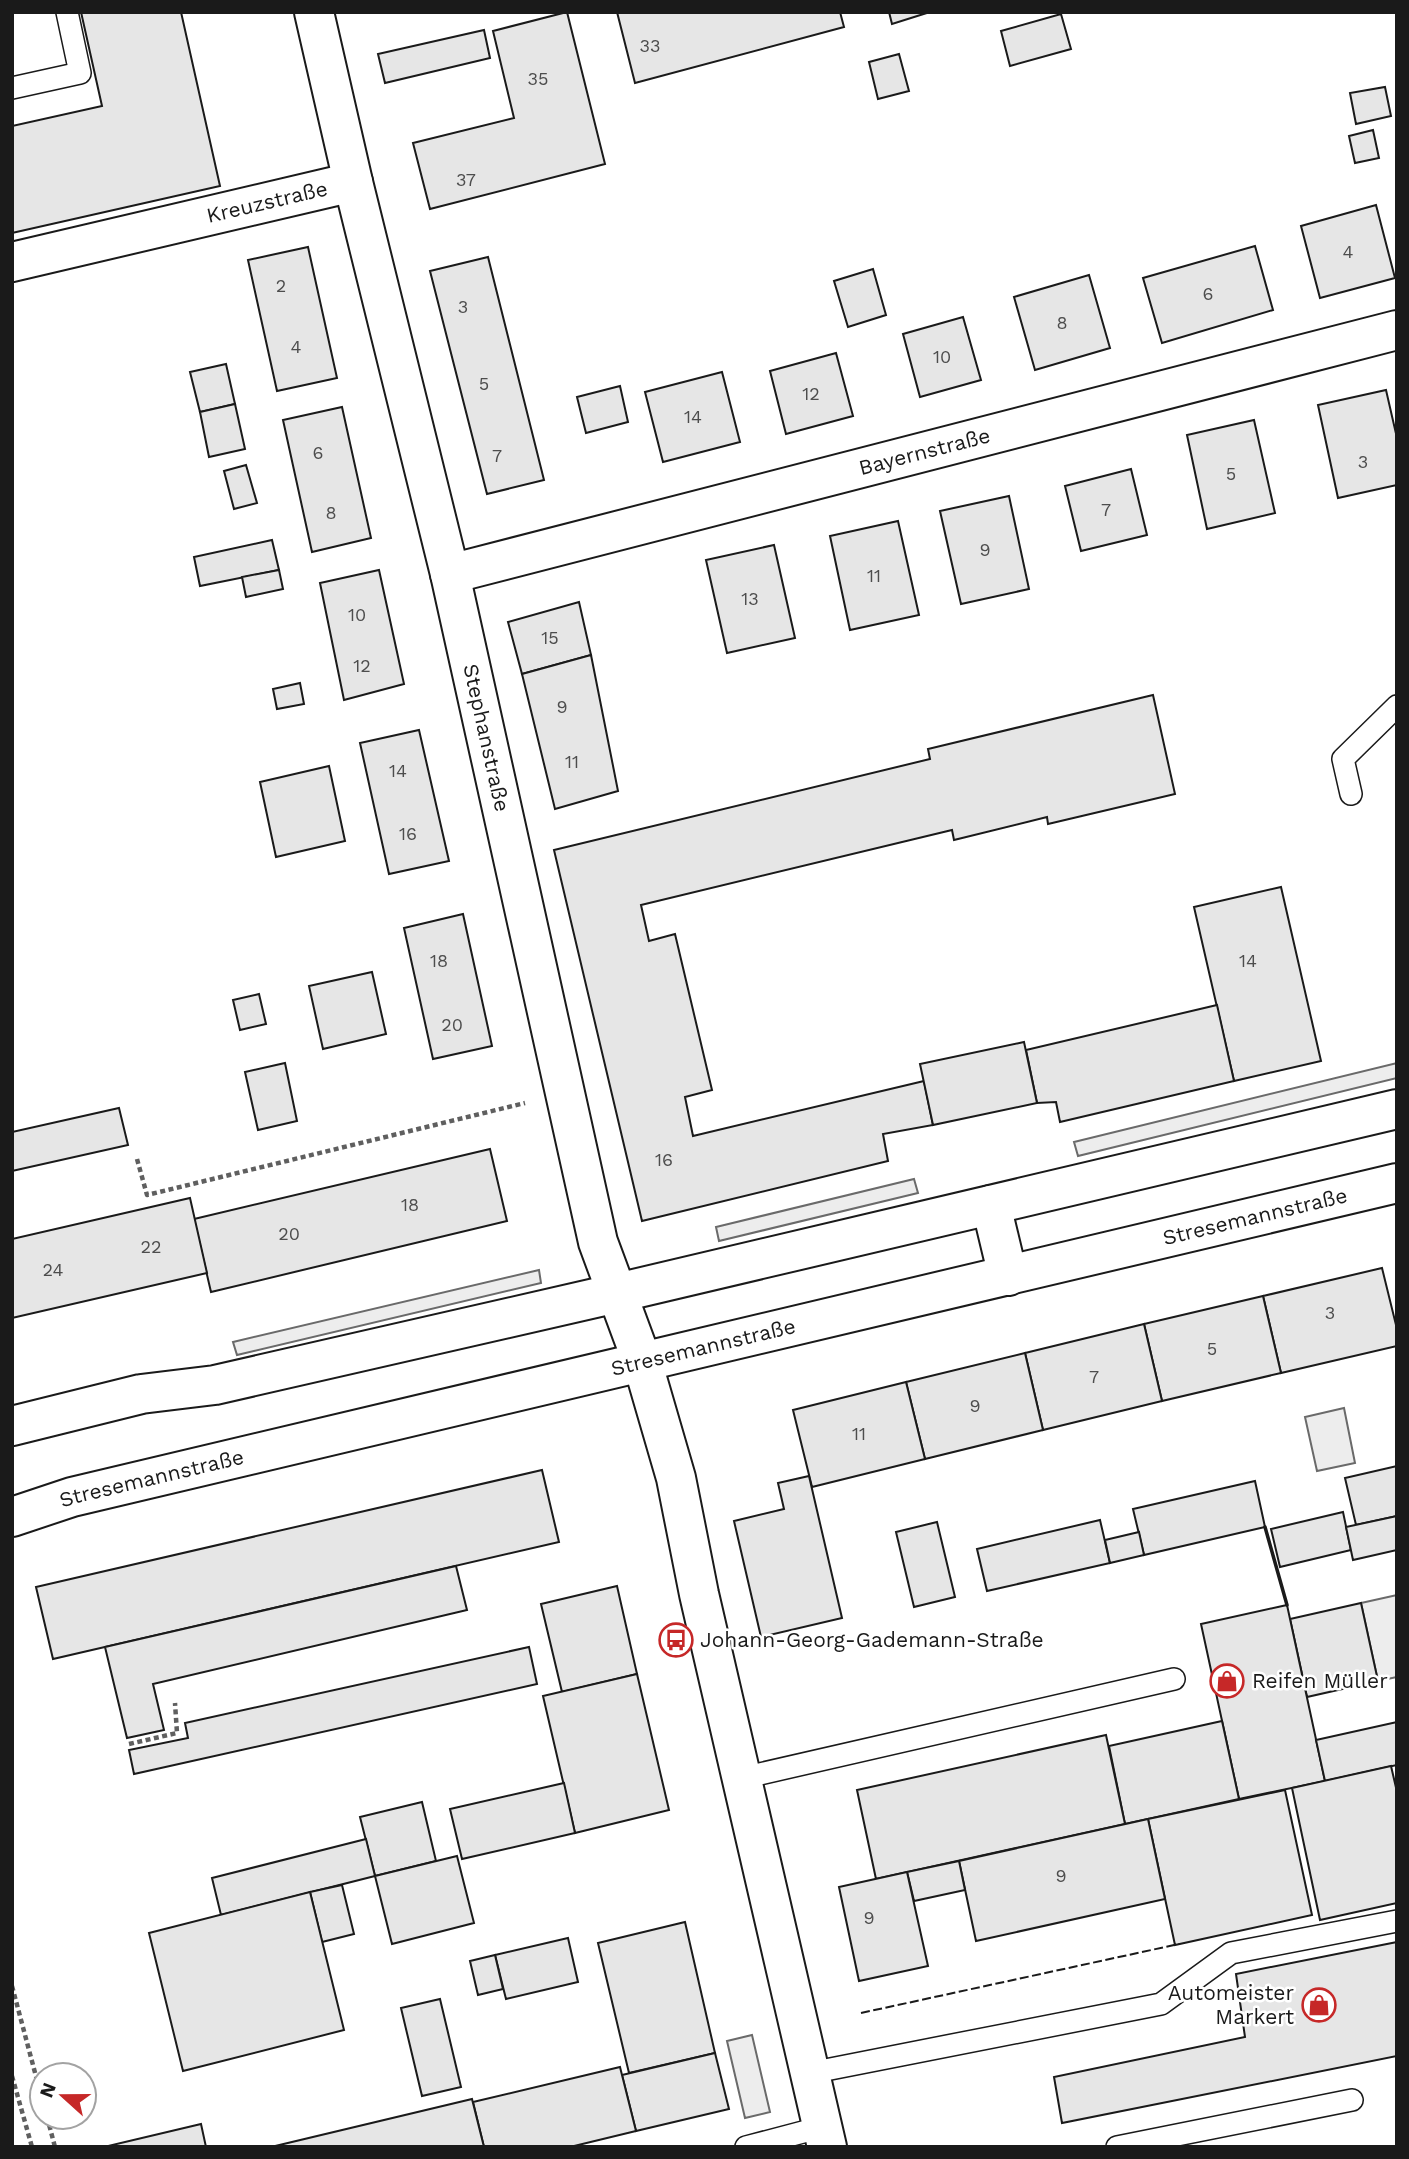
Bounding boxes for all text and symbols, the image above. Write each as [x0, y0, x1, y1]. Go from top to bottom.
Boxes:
house number: 33 [640, 35, 661, 56]
house number: 35 [528, 68, 548, 89]
house number: 37 [456, 169, 476, 190]
street label: Kreuzstraße [204, 175, 330, 228]
house number: 4 [1343, 241, 1354, 262]
house number: 2 [276, 275, 286, 296]
house number: 6 [1203, 283, 1213, 304]
house number: 3 [458, 296, 468, 317]
house number: 8 [1056, 312, 1068, 333]
house number: 4 [291, 336, 302, 357]
house number: 10 [933, 346, 951, 367]
house number: 5 [479, 373, 489, 394]
house number: 12 [802, 383, 820, 404]
house number: 14 [684, 406, 702, 427]
street label: Bayernstraße [856, 422, 993, 480]
house number: 6 [313, 442, 323, 463]
house number: 7 [492, 445, 502, 466]
house number: 3 [1358, 451, 1368, 472]
house number: 5 [1226, 463, 1236, 484]
house number: 7 [1101, 499, 1111, 520]
house number: 8 [325, 502, 337, 523]
house number: 9 [979, 539, 991, 560]
house number: 11 [867, 565, 881, 586]
house number: 13 [741, 588, 759, 609]
house number: 10 [348, 604, 366, 625]
house number: 15 [541, 627, 559, 648]
house number: 12 [353, 655, 371, 676]
street label: Stephanstraße [458, 661, 515, 814]
house number: 9 [556, 696, 568, 717]
house number: 11 [565, 751, 579, 772]
house number: 14 [389, 760, 407, 781]
house number: 16 [399, 823, 417, 844]
house number: 18 [430, 950, 448, 971]
house number: 14 [1239, 950, 1257, 971]
house number: 20 [441, 1014, 463, 1035]
house number: 16 [655, 1149, 673, 1170]
street label: Stresemannstraße [1160, 1182, 1350, 1250]
house number: 18 [401, 1194, 419, 1215]
house number: 20 [278, 1223, 300, 1244]
house number: 22 [141, 1236, 162, 1257]
house number: 24 [43, 1259, 63, 1280]
house number: 3 [1325, 1302, 1335, 1323]
street label: Stresemannstraße [608, 1313, 798, 1381]
house number: 5 [1207, 1338, 1217, 1359]
house number: 7 [1089, 1366, 1099, 1387]
house number: 9 [969, 1395, 981, 1416]
house number: 11 [852, 1423, 866, 1444]
street label: Stresemannstraße [56, 1444, 246, 1512]
bus stop icon: Johann-Georg-Gademann-Straße [657, 1621, 695, 1659]
place label: Johann-Georg-Gademann-Straße [700, 1627, 1044, 1652]
shop icon: Reifen Müller [1208, 1662, 1246, 1700]
place label: Reifen Müller [1252, 1668, 1388, 1693]
house number: 9 [1055, 1865, 1067, 1886]
house number: 9 [863, 1907, 875, 1928]
place label: Automeister Markert [1168, 1980, 1294, 2029]
shop icon: Automeister Markert [1300, 1986, 1338, 2024]
north arrow [28, 2061, 98, 2131]
text: N [34, 2079, 61, 2101]

